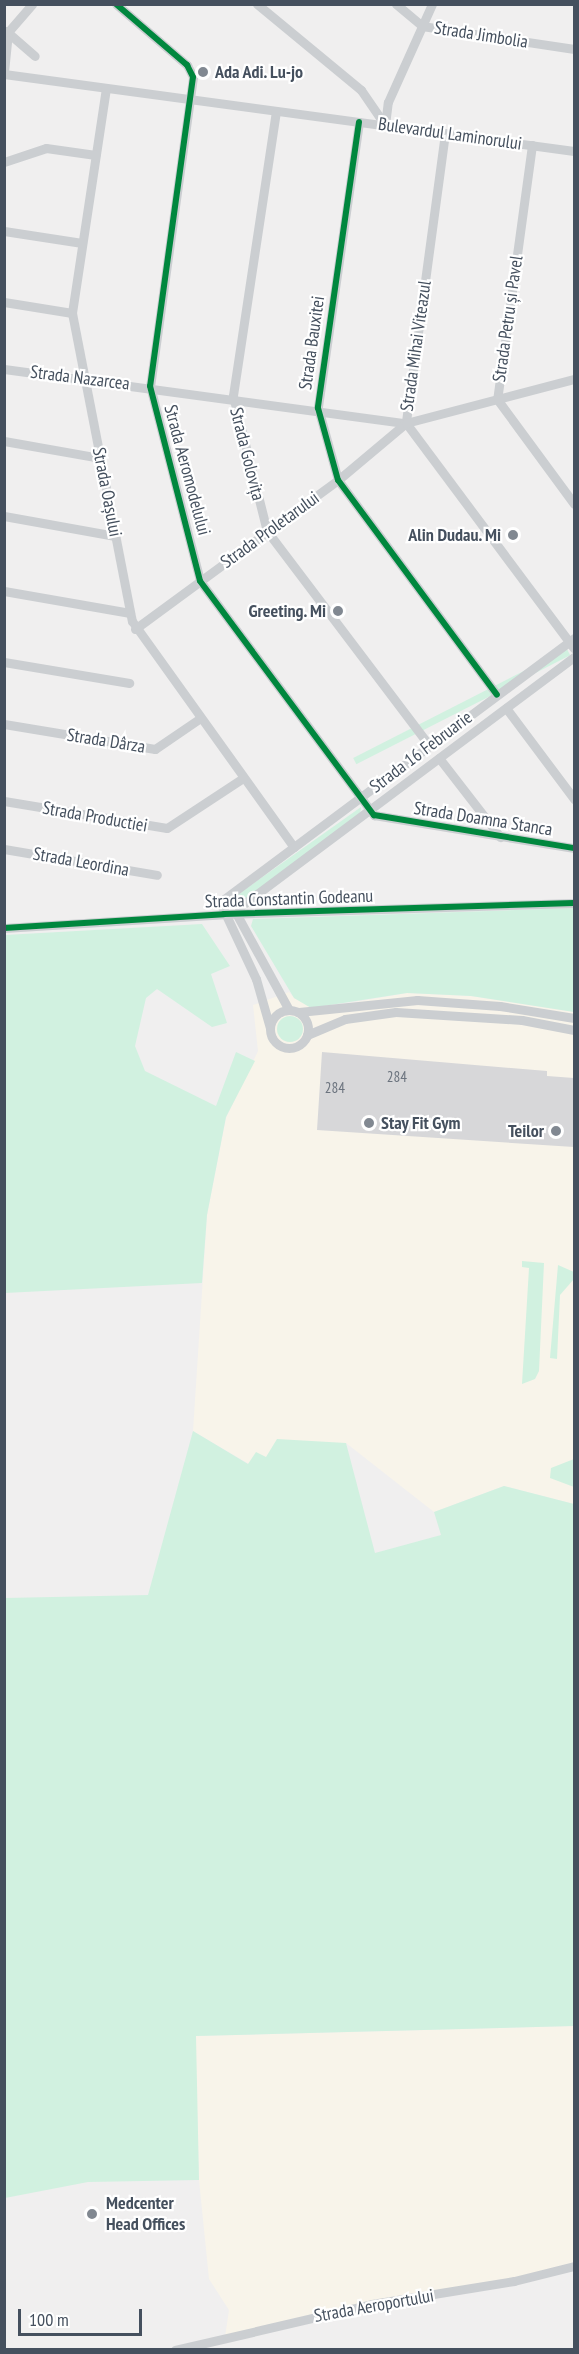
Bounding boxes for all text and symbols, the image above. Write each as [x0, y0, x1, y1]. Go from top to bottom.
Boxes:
street label: Strada Jimbolia [433, 17, 529, 53]
place label: Ada Adi. Lu-jo [215, 61, 305, 83]
marker: Ada Adi. Lu-jo [196, 65, 210, 79]
street label: Bulevardul Laminorului [377, 113, 523, 155]
street label: Strada Petru și Pavel [488, 254, 528, 384]
street label: Strada Mihai Viteazul [396, 279, 436, 413]
street label: Strada Bauxitei [295, 295, 329, 391]
street label: Strada Nazarcea [29, 361, 131, 395]
street label: Strada Aeromodelului [159, 402, 215, 538]
street label: Strada Golovița [225, 405, 269, 503]
street label: Strada Oașului [88, 446, 126, 538]
street label: Strada Proletarului [217, 487, 323, 573]
place label: Alin Dudau. Mi [407, 524, 501, 546]
marker: Alin Dudau. Mi [506, 528, 520, 542]
place label: Greeting. Mi [247, 600, 326, 622]
marker: Greeting. Mi [331, 604, 345, 618]
street label: Strada 16 Februarie [366, 707, 476, 797]
street label: Strada Dârza [65, 724, 147, 758]
street label: Strada Productiei [41, 797, 149, 837]
street label: Strada Doamna Stanca [412, 797, 554, 841]
street label: Strada Leordina [31, 843, 131, 881]
street label: Strada Constantin Godeanu [204, 885, 374, 913]
house number: 284 [387, 1068, 407, 1086]
house number: 284 [325, 1079, 345, 1097]
place label: Stay Fit Gym [381, 1112, 461, 1134]
marker: Stay Fit Gym [362, 1116, 376, 1130]
place label: Teilor [508, 1120, 544, 1142]
marker: Teilor [549, 1124, 563, 1138]
place label: Medcenter Head Offices [106, 2193, 186, 2236]
marker: Medcenter Head Offices [83, 2205, 101, 2223]
street label: Strada Aeroportului [312, 2285, 436, 2327]
scale bar [21, 2297, 146, 2335]
text: 100 m [29, 2308, 69, 2331]

